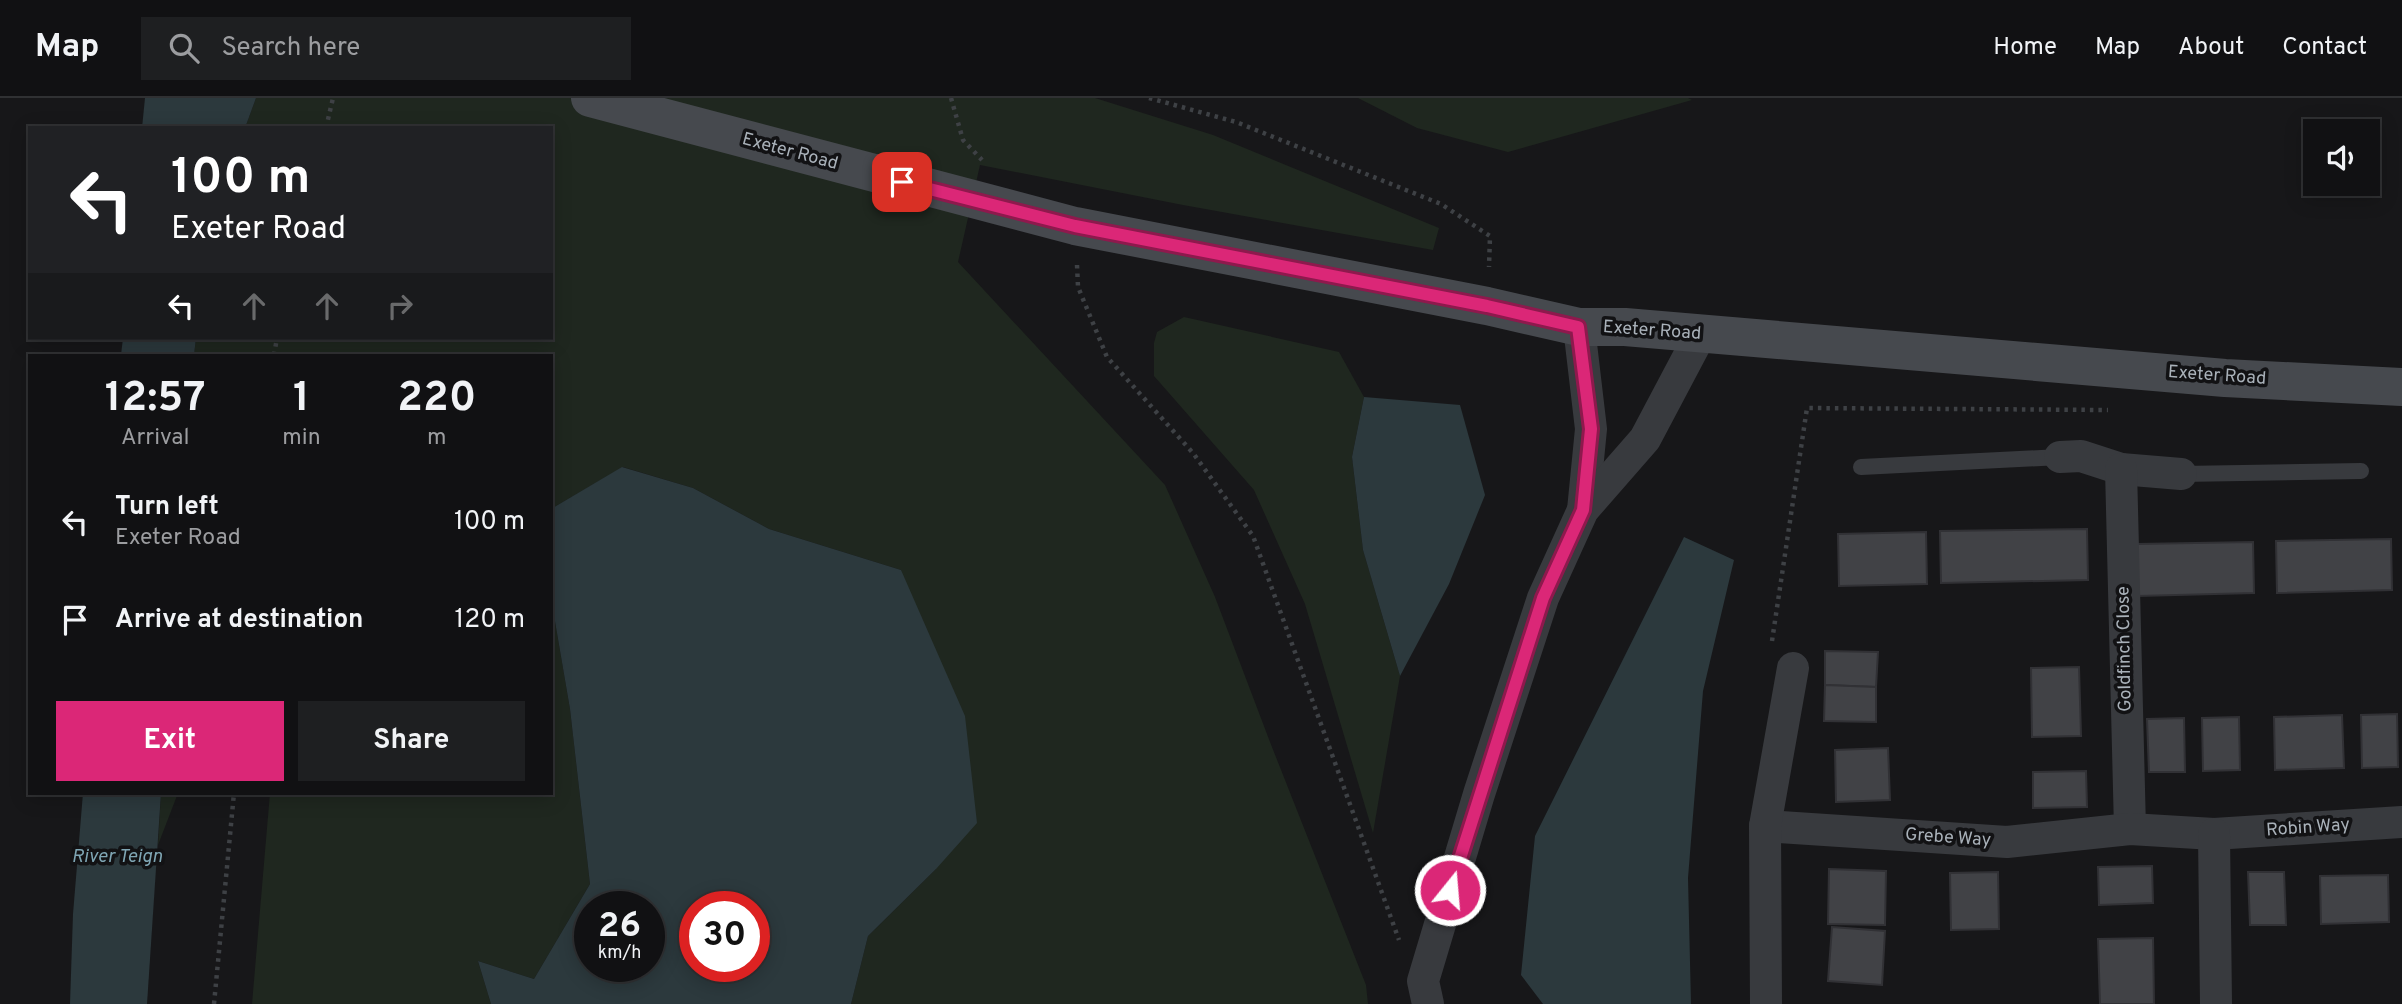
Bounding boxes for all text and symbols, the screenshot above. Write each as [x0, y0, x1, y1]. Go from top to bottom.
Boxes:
search box [141, 17, 631, 80]
text: Map [35, 27, 99, 69]
icon: search [165, 29, 203, 67]
text: Search here [221, 32, 360, 65]
text: Home [1993, 33, 2057, 63]
text: Map [2095, 33, 2140, 63]
text: About [2178, 33, 2244, 63]
text: Contact [2282, 33, 2367, 63]
map controls [2303, 119, 2380, 196]
button: sound [2303, 119, 2380, 196]
street label: Exeter Road [739, 128, 841, 176]
text: 100 m [171, 149, 310, 211]
pin [872, 152, 932, 212]
icon: left [56, 154, 147, 245]
icon: arrive [883, 163, 921, 201]
text: Exeter Road [171, 210, 346, 250]
icon: left [162, 287, 200, 325]
icon: ahead [235, 287, 273, 325]
icon: ahead [308, 287, 346, 325]
icon: right [381, 287, 419, 325]
street label: Exeter Road [1602, 316, 1702, 346]
street label: Exeter Road [2167, 361, 2267, 391]
text: 12:57 [105, 373, 206, 426]
text: 1 [293, 373, 310, 426]
text: 220 [397, 373, 476, 426]
text: Arrival [121, 424, 189, 453]
text: min [282, 424, 321, 453]
text: m [427, 424, 447, 453]
text: Turn left [115, 491, 219, 524]
icon: left [56, 503, 94, 541]
text: 100 m [454, 506, 525, 539]
text: Exeter Road [115, 524, 241, 553]
street label: Goldfinch Close [2112, 586, 2138, 712]
icon: arrive [56, 601, 94, 639]
text: Arrive at destination [115, 604, 363, 637]
text: 120 m [455, 604, 525, 637]
button: Exit [56, 701, 284, 781]
button: Share [298, 701, 525, 781]
street label: Robin Way [2265, 814, 2351, 842]
street label: Grebe Way [1904, 824, 1992, 852]
water label: River Teign [72, 845, 163, 869]
position arrow [1413, 853, 1487, 927]
speed limit sign: 30 [679, 891, 770, 982]
text: 26 [598, 905, 641, 949]
text: km/h [598, 942, 641, 965]

